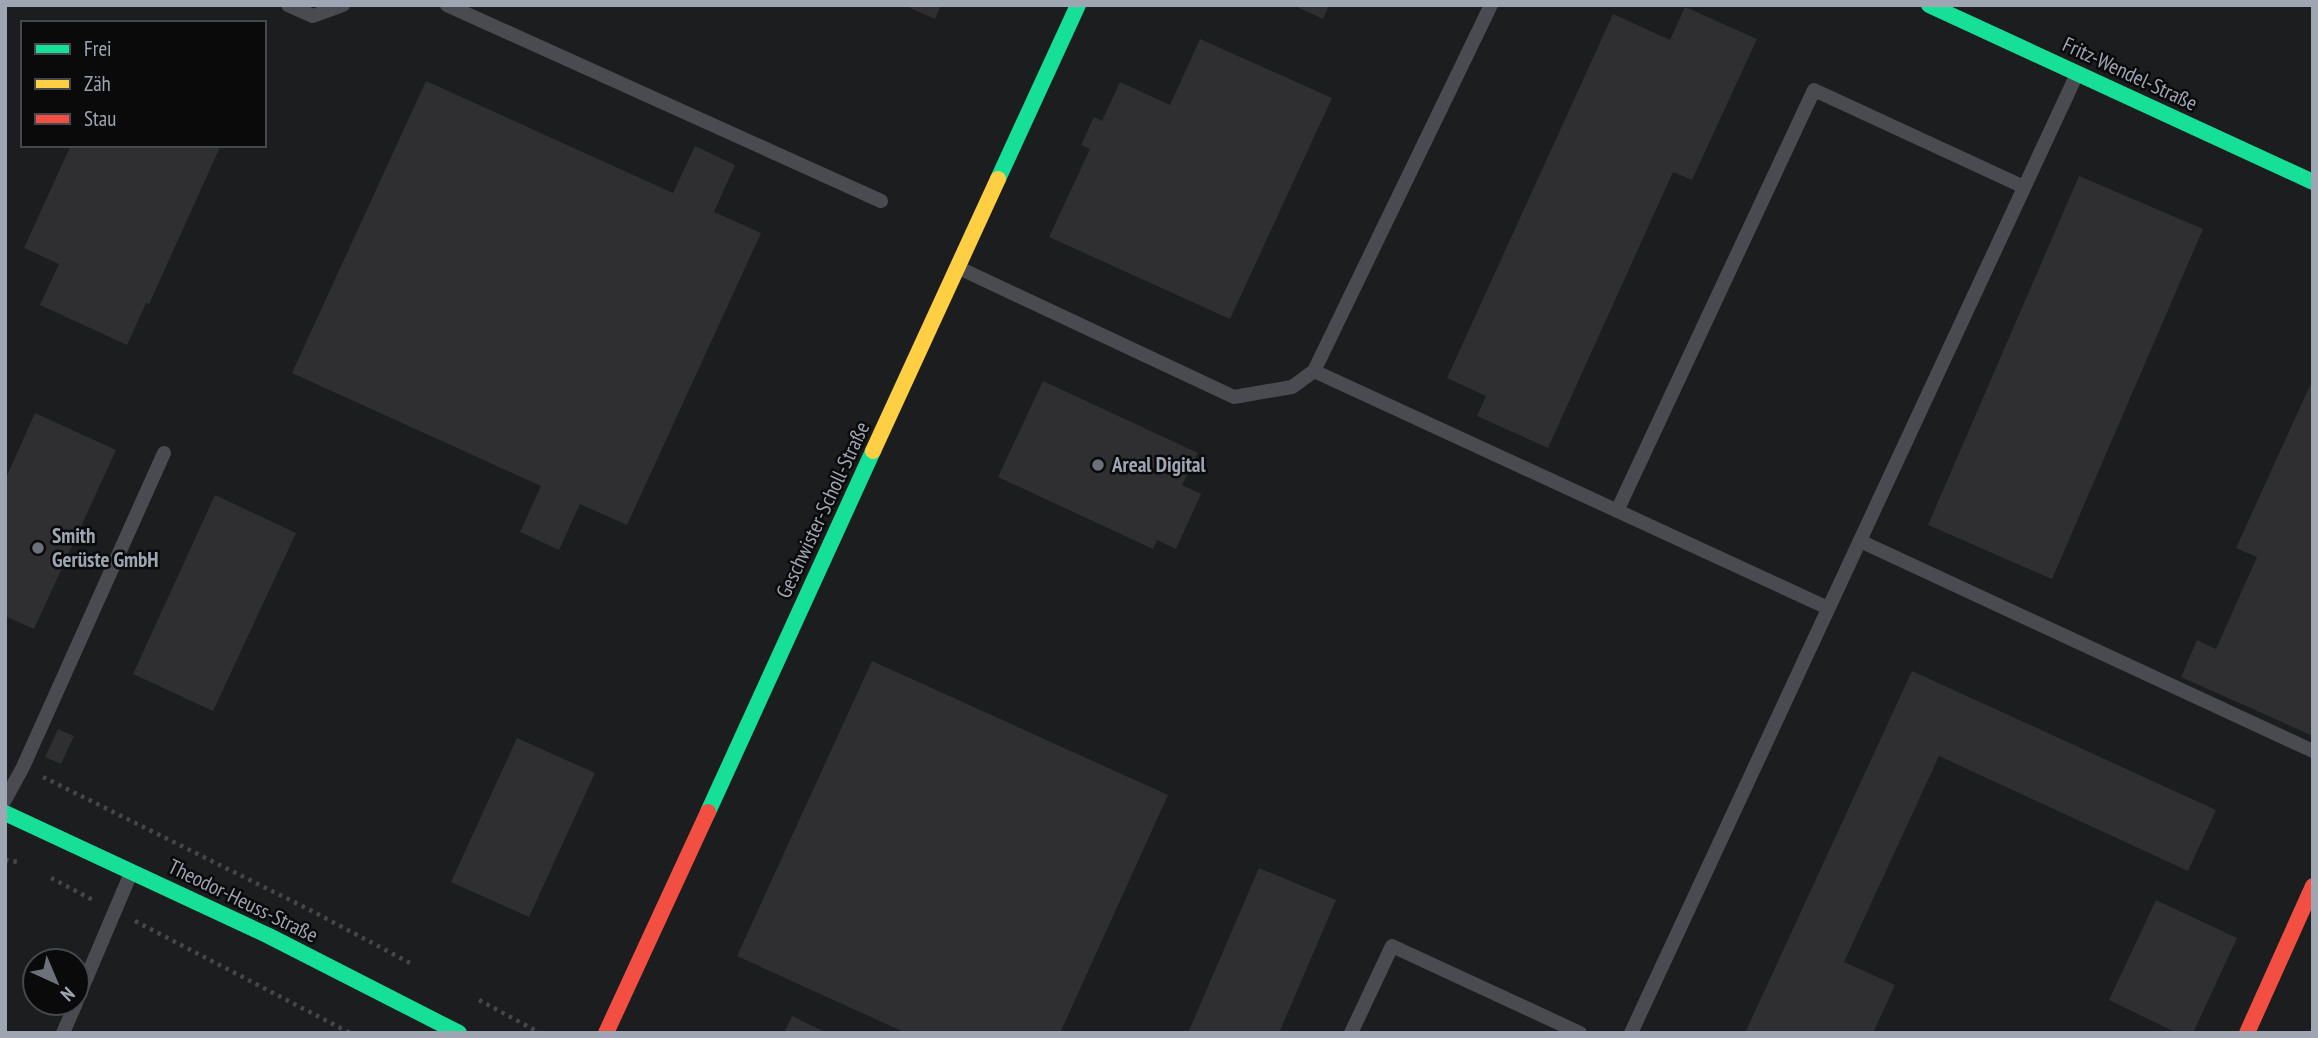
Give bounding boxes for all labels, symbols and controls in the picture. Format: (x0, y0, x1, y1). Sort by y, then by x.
legend (21, 21, 266, 147)
street label: Fritz-Wendel-Straße (2059, 31, 2202, 117)
text: Frei (84, 35, 112, 62)
text: Zäh (84, 70, 111, 97)
text: Stau (84, 105, 116, 132)
street label: Geschwister-Scholl-Straße (770, 417, 875, 602)
place label: Areal Digital (1111, 451, 1207, 478)
marker: Areal Digital (1090, 457, 1106, 473)
place label: Smith Gerüste GmbH (52, 522, 159, 573)
marker: Smith Gerüste GmbH (30, 540, 46, 556)
street label: Theodor-Heuss-Straße (164, 853, 323, 949)
north arrow (21, 947, 91, 1017)
text: N (56, 982, 80, 1006)

